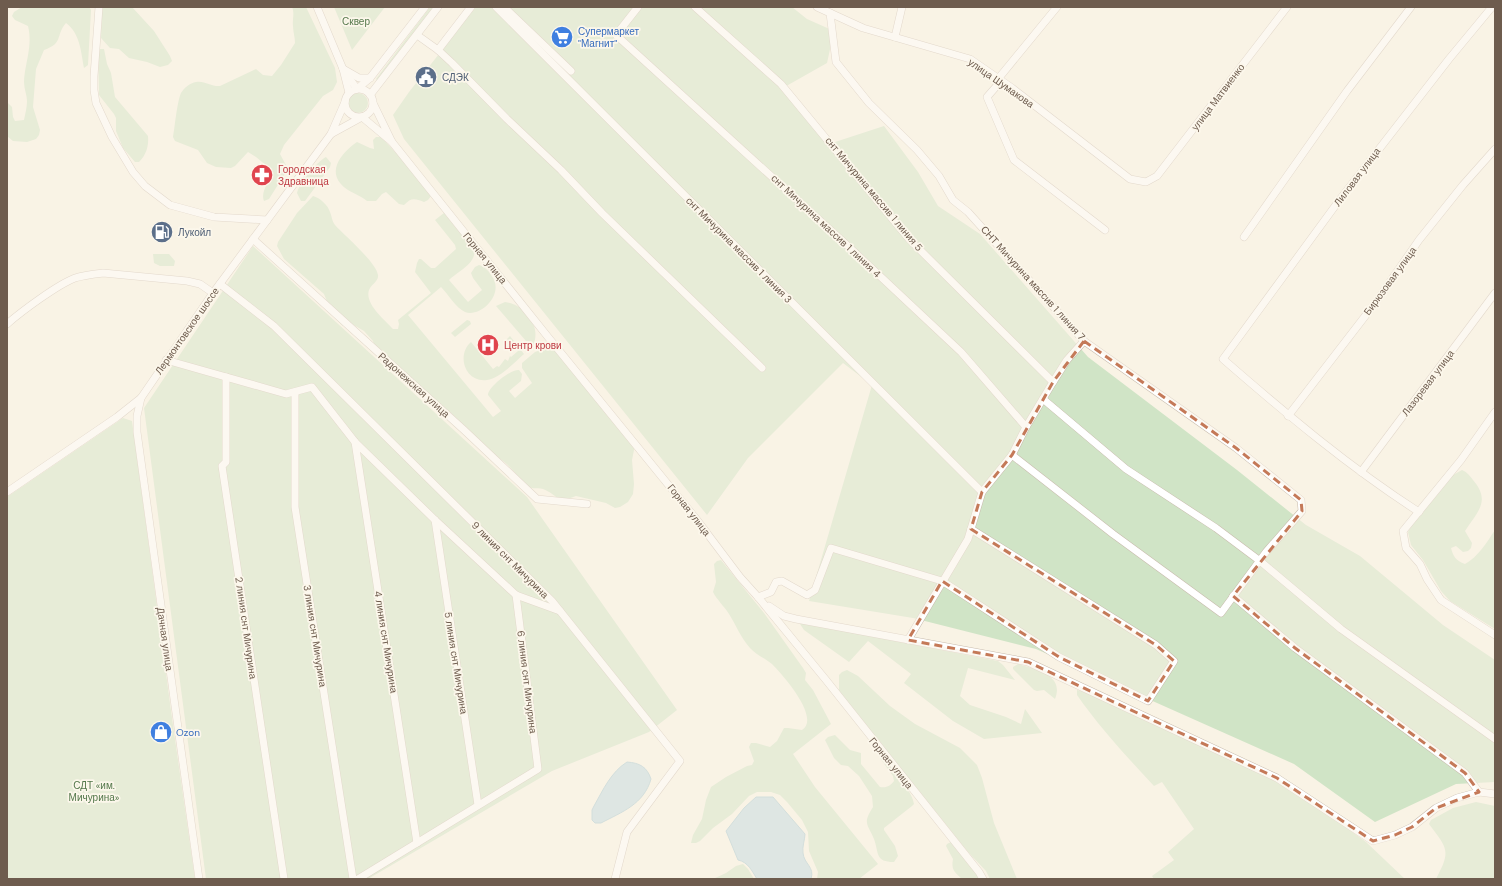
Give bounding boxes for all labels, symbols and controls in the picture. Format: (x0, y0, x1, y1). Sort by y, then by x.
park label: Сквер (342, 15, 370, 28)
supermarket icon: Супермаркет "Магнит" (549, 24, 575, 50)
place label: Супермаркет "Магнит" (578, 25, 639, 50)
street label: улица Шумакова (966, 55, 1037, 111)
street label: улица Матвиенко (1189, 61, 1248, 133)
public building icon: СДЭК (413, 64, 439, 90)
place label: СДЭК (442, 71, 469, 84)
street label: снт Мичурина массив 1 линия 5 (822, 134, 926, 254)
street label: Лиловая улица (1331, 145, 1384, 209)
pharmacy icon: Городская Здравница (249, 162, 275, 188)
place label: Городская Здравница (278, 163, 329, 188)
street label: снт Мичурина массив 1 линия 4 (768, 172, 884, 280)
street label: снт Мичурина массив 1 линия 3 (683, 194, 795, 306)
fuel station icon: Лукойл (149, 219, 175, 245)
street label: СНТ Мичурина массив 1 линия 7 (978, 223, 1088, 343)
place label: Лукойл (178, 226, 211, 239)
street label: Горная улица (460, 230, 510, 287)
street label: Бирюзовая улица (1361, 244, 1419, 318)
street label: Лермонтовское шоссе (152, 285, 222, 377)
hospital icon: Центр крови (475, 332, 501, 358)
place label: Центр крови (504, 339, 562, 352)
street label: Лазоревая улица (1399, 347, 1457, 419)
street label: Радонежская улица (376, 349, 453, 421)
street label: Горная улица (665, 481, 714, 539)
street label: 9 линия снт Мичурина (469, 519, 552, 602)
street label: 2 линия снт Мичурина (232, 576, 260, 680)
street label: 3 линия снт Мичурина (301, 584, 330, 688)
street label: 4 линия снт Мичурина (371, 590, 401, 694)
street label: Дачная улица (154, 606, 176, 672)
street label: 5 линия снт Мичурина (441, 611, 471, 715)
street label: 6 линия снт Мичурина (514, 630, 540, 735)
shop icon: Ozon (148, 719, 174, 745)
place label: Ozon (176, 726, 200, 739)
street label: Горная улица (866, 735, 916, 792)
park label: СДТ «им. Мичурина» (69, 779, 120, 804)

